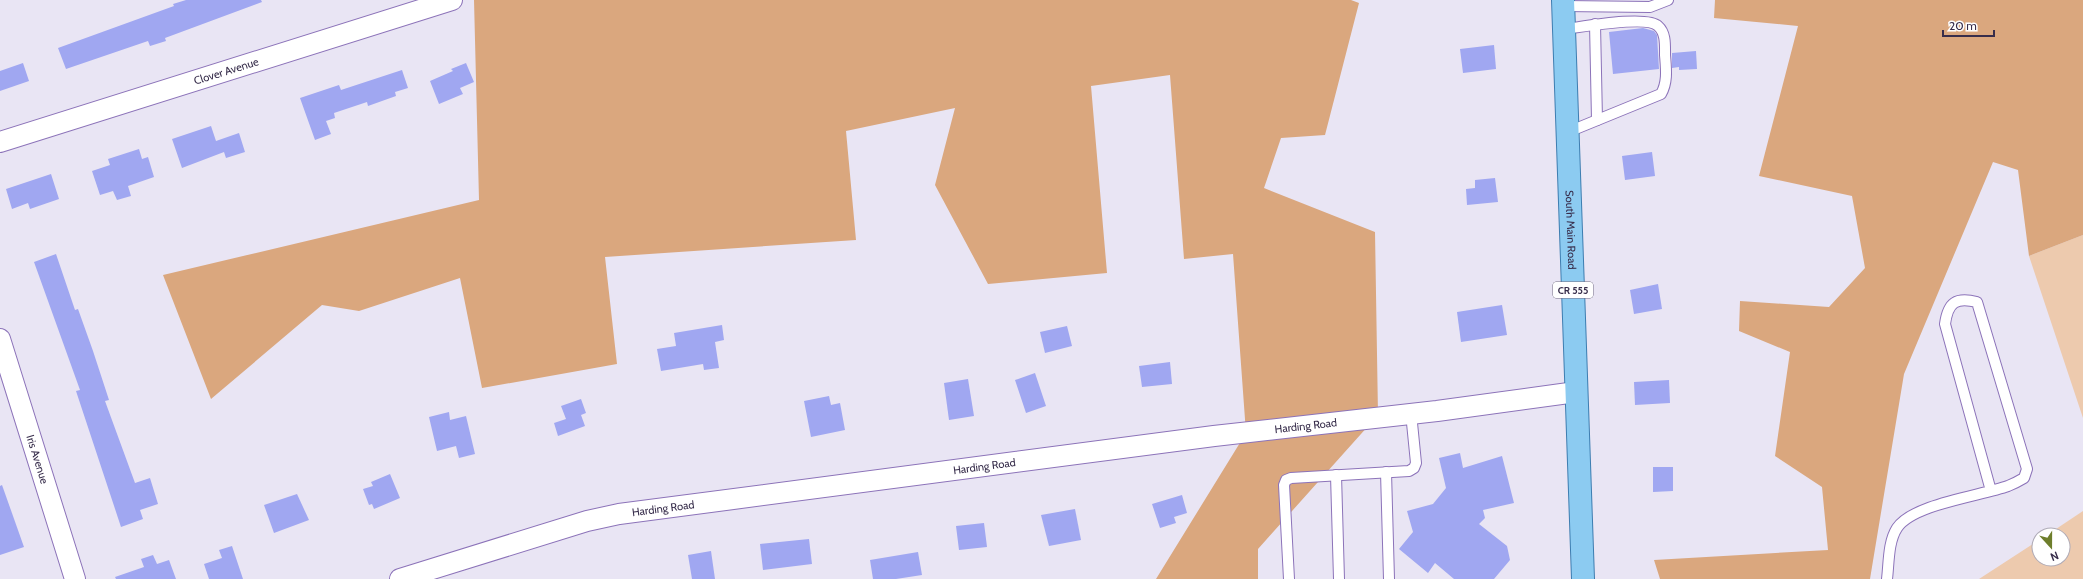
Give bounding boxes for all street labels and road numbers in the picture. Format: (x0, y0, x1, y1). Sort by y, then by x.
street label: Clover Avenue (192, 54, 261, 88)
street label: South Main Road (1563, 190, 1579, 270)
road number: CR 555 (1553, 282, 1593, 298)
street label: Harding Road (1274, 415, 1338, 436)
street label: Iris Avenue (23, 433, 52, 486)
street label: Harding Road (952, 455, 1016, 477)
street label: Harding Road (631, 497, 695, 519)

